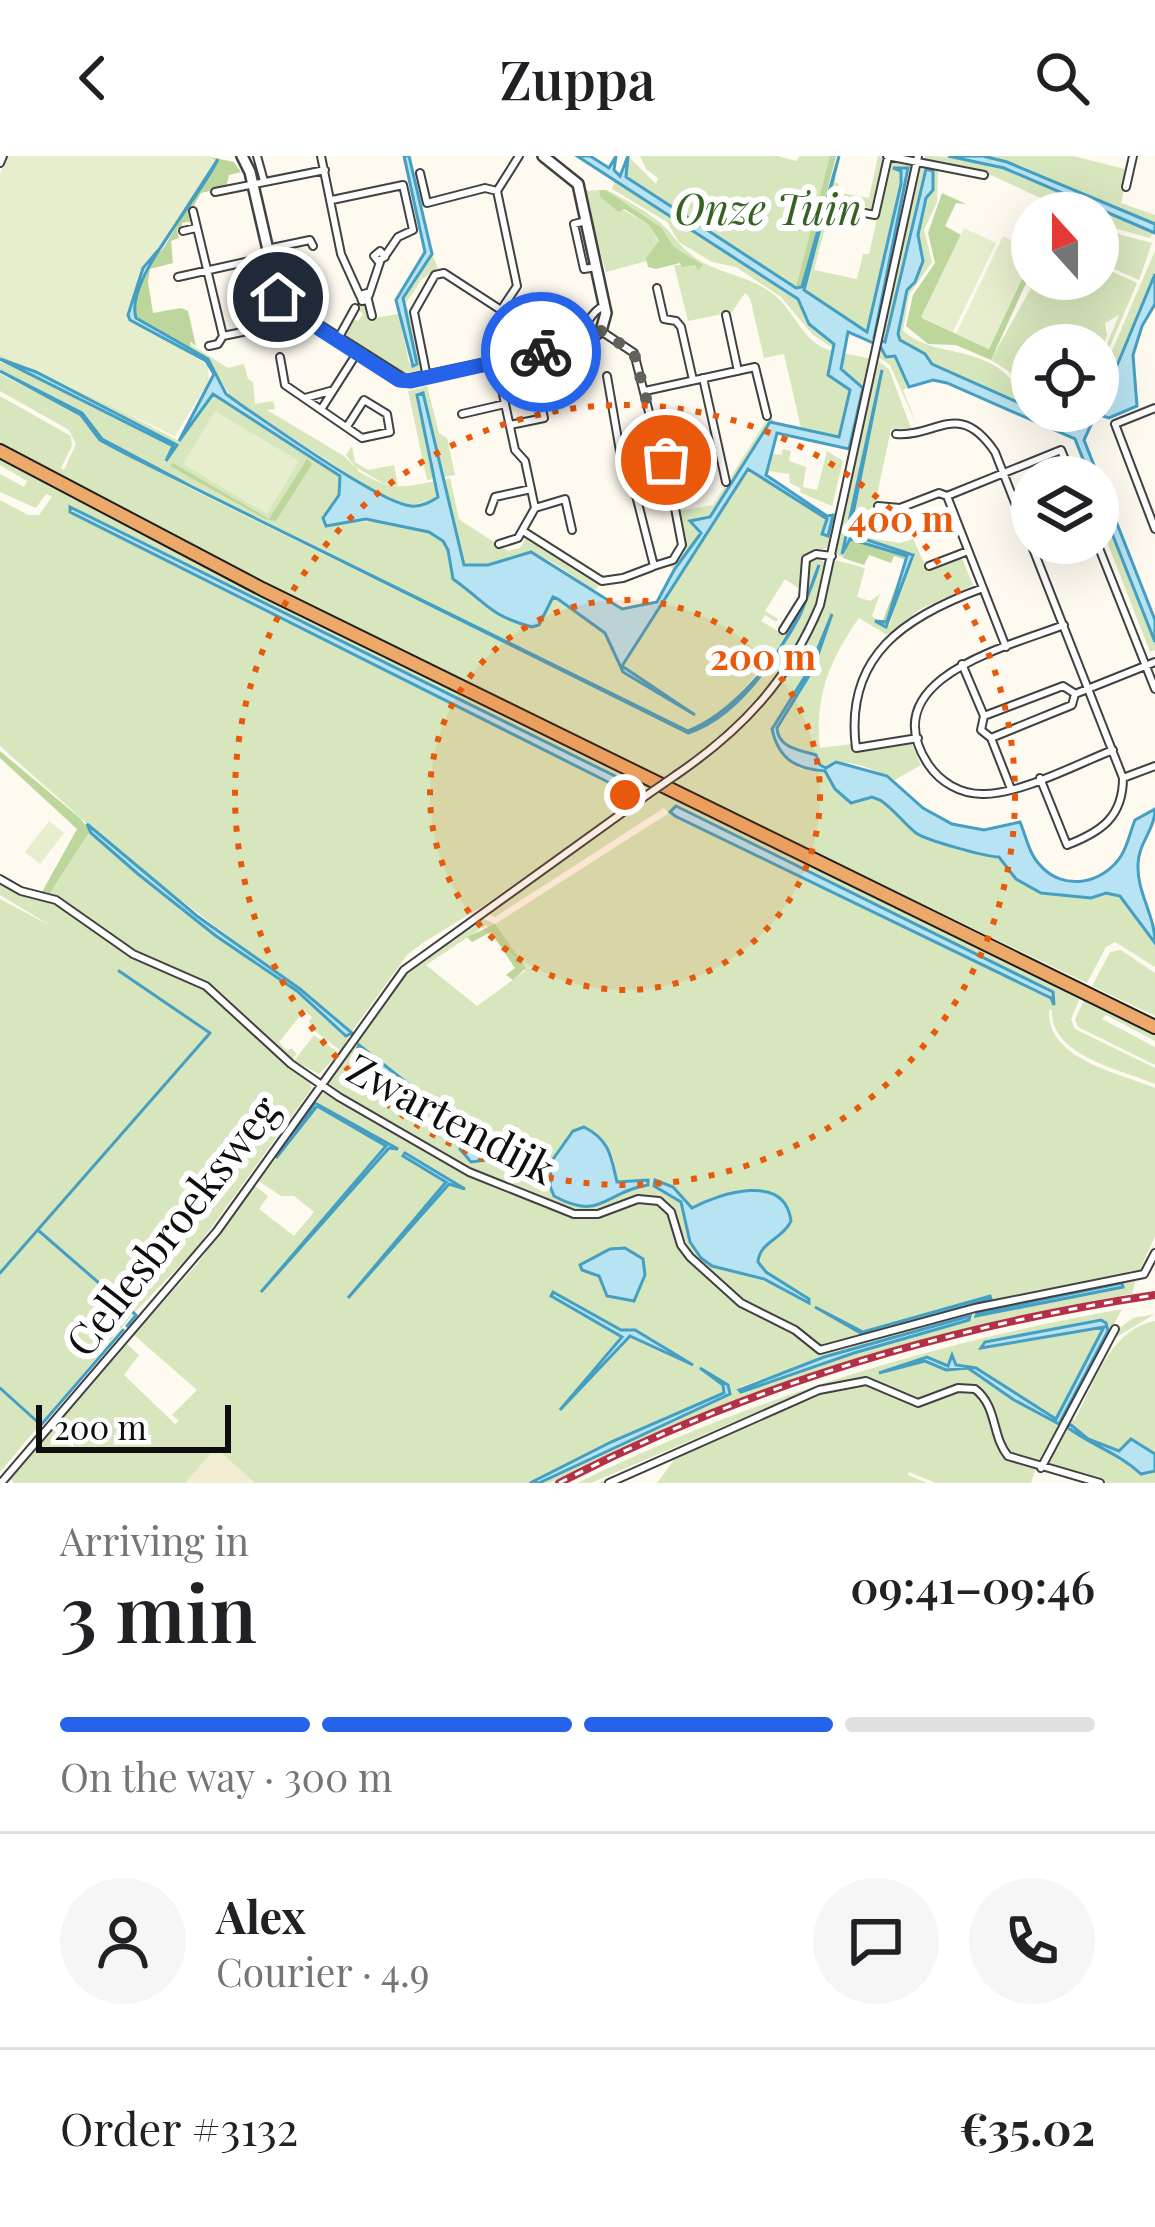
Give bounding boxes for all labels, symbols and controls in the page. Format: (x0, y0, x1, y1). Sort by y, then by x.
text: Zuppa (500, 42, 655, 114)
icon: back (60, 45, 126, 111)
icon: search (1029, 45, 1095, 111)
park label: Onze Tuin (674, 180, 862, 236)
north arrow (1011, 192, 1119, 300)
map controls (1011, 192, 1119, 564)
pin (227, 246, 329, 348)
icon: home (245, 264, 311, 330)
courier (481, 292, 601, 412)
icon: bike (508, 319, 574, 385)
button: locate (1011, 324, 1119, 432)
pin (615, 409, 717, 511)
icon: bag (633, 427, 699, 493)
button: layers (1011, 456, 1119, 564)
text: 400 m (848, 493, 955, 541)
text: 200 m (710, 631, 817, 679)
centre of rings (604, 774, 646, 816)
street label: Zwartendijk (338, 1039, 566, 1196)
street label: Cellesbroeksweg (52, 1083, 291, 1367)
scale bar (36, 1399, 231, 1452)
text: 200 m (54, 1404, 147, 1448)
text: Arriving in (60, 1514, 249, 1566)
text: 09:41–09:46 (850, 1555, 1095, 1615)
text: 3 min (60, 1559, 257, 1663)
text: On the way · 300 m (60, 1750, 393, 1802)
button: person (60, 1878, 186, 2004)
button: chat (813, 1878, 939, 2004)
button: phone (969, 1878, 1095, 2004)
text: Alex (216, 1885, 306, 1945)
text: Courier · 4.9 (216, 1945, 430, 1997)
text: Order #3132 (60, 2097, 298, 2157)
text: €35.02 (960, 2097, 1095, 2157)

